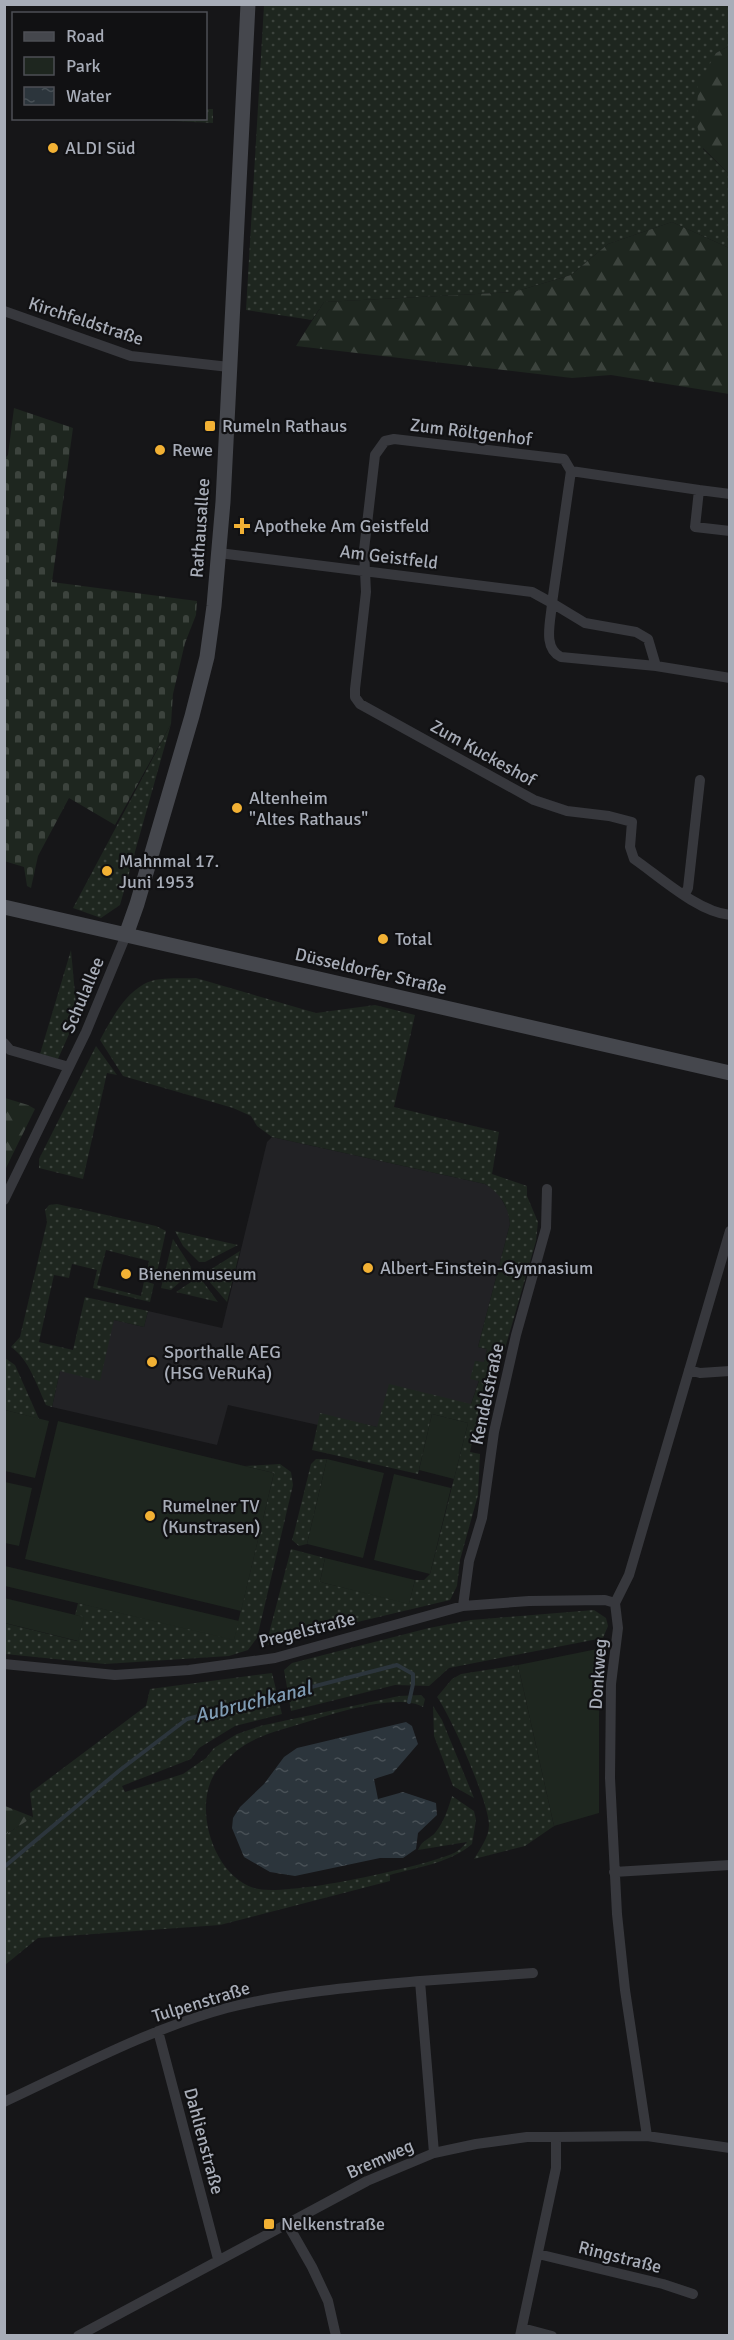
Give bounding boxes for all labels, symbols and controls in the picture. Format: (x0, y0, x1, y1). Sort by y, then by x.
legend (12, 12, 207, 120)
text: Road (66, 25, 105, 47)
text: Park (66, 55, 101, 77)
text: Water (66, 85, 112, 107)
place label: ALDI Süd (65, 137, 136, 159)
marker: ALDI Süd (46, 141, 60, 155)
street label: Kirchfeldstraße (26, 292, 146, 350)
street label: Zum Röltgenhof (409, 414, 534, 450)
place label: Rumeln Rathaus (222, 415, 347, 437)
marker: Rumeln Rathaus (203, 419, 217, 433)
place label: Rewe (172, 439, 213, 461)
marker: Rewe (153, 443, 167, 457)
street label: Rathausallee (186, 477, 214, 579)
place label: Apotheke Am Geistfeld (254, 515, 429, 537)
marker: Apotheke Am Geistfeld (235, 519, 249, 533)
street label: Am Geistfeld (339, 540, 439, 574)
street label: Zum Kuckeshof (426, 715, 540, 791)
place label: Altenheim "Altes Rathaus" (249, 787, 368, 830)
marker: Altenheim "Altes Rathaus" (230, 801, 244, 815)
place label: Mahnmal 17. Juni 1953 (119, 850, 219, 893)
marker: Mahnmal 17. Juni 1953 (100, 864, 114, 878)
place label: Total (395, 928, 432, 950)
marker: Total (376, 932, 390, 946)
street label: Düsseldorfer Straße (293, 943, 449, 999)
street label: Schulallee (57, 954, 109, 1036)
place label: Albert-Einstein-Gymnasium (380, 1257, 593, 1279)
marker: Albert-Einstein-Gymnasium (361, 1261, 375, 1275)
place label: Bienenmuseum (138, 1263, 257, 1285)
marker: Bienenmuseum (119, 1267, 133, 1281)
place label: Sporthalle AEG (HSG VeRuKa) (164, 1341, 281, 1384)
street label: Kendelstraße (466, 1341, 508, 1447)
marker: Sporthalle AEG (HSG VeRuKa) (145, 1355, 159, 1369)
place label: Rumelner TV (Kunstrasen) (162, 1495, 261, 1538)
marker: Rumelner TV (Kunstrasen) (143, 1509, 157, 1523)
street label: Pregelstraße (256, 1607, 358, 1653)
street label: Donkweg (585, 1638, 611, 1710)
water label: Aubruchkanal (192, 1675, 316, 1729)
street label: Tulpenstraße (150, 1977, 252, 2027)
street label: Dahlienstraße (179, 2085, 229, 2197)
street label: Bremweg (343, 2134, 417, 2184)
place label: Nelkenstraße (281, 2213, 385, 2235)
marker: Nelkenstraße (262, 2217, 276, 2231)
street label: Ringstraße (576, 2236, 664, 2278)

